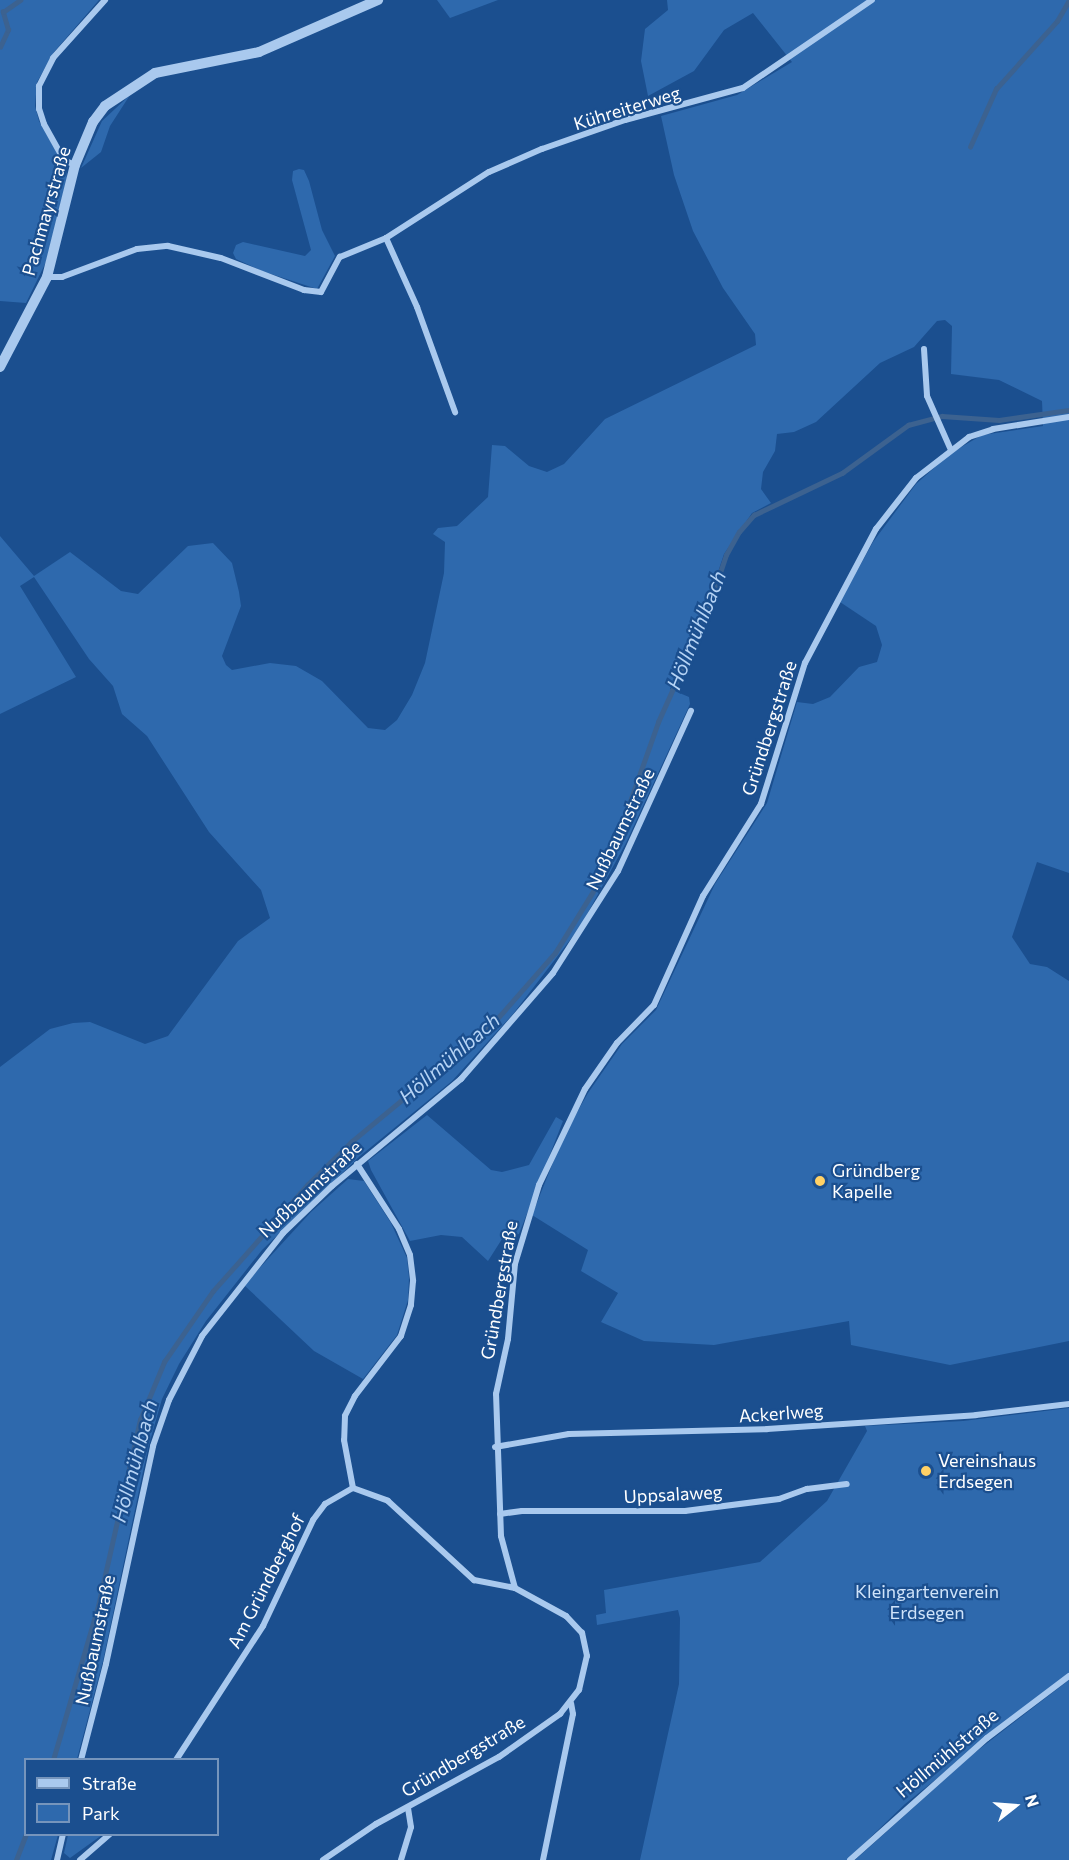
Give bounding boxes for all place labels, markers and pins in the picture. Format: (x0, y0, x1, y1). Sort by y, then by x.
place label: Gründberg Kapelle (832, 1160, 920, 1202)
marker: Gründberg Kapelle (813, 1174, 827, 1188)
place label: Vereinshaus Erdsegen (938, 1450, 1036, 1492)
marker: Vereinshaus Erdsegen (919, 1464, 933, 1478)

